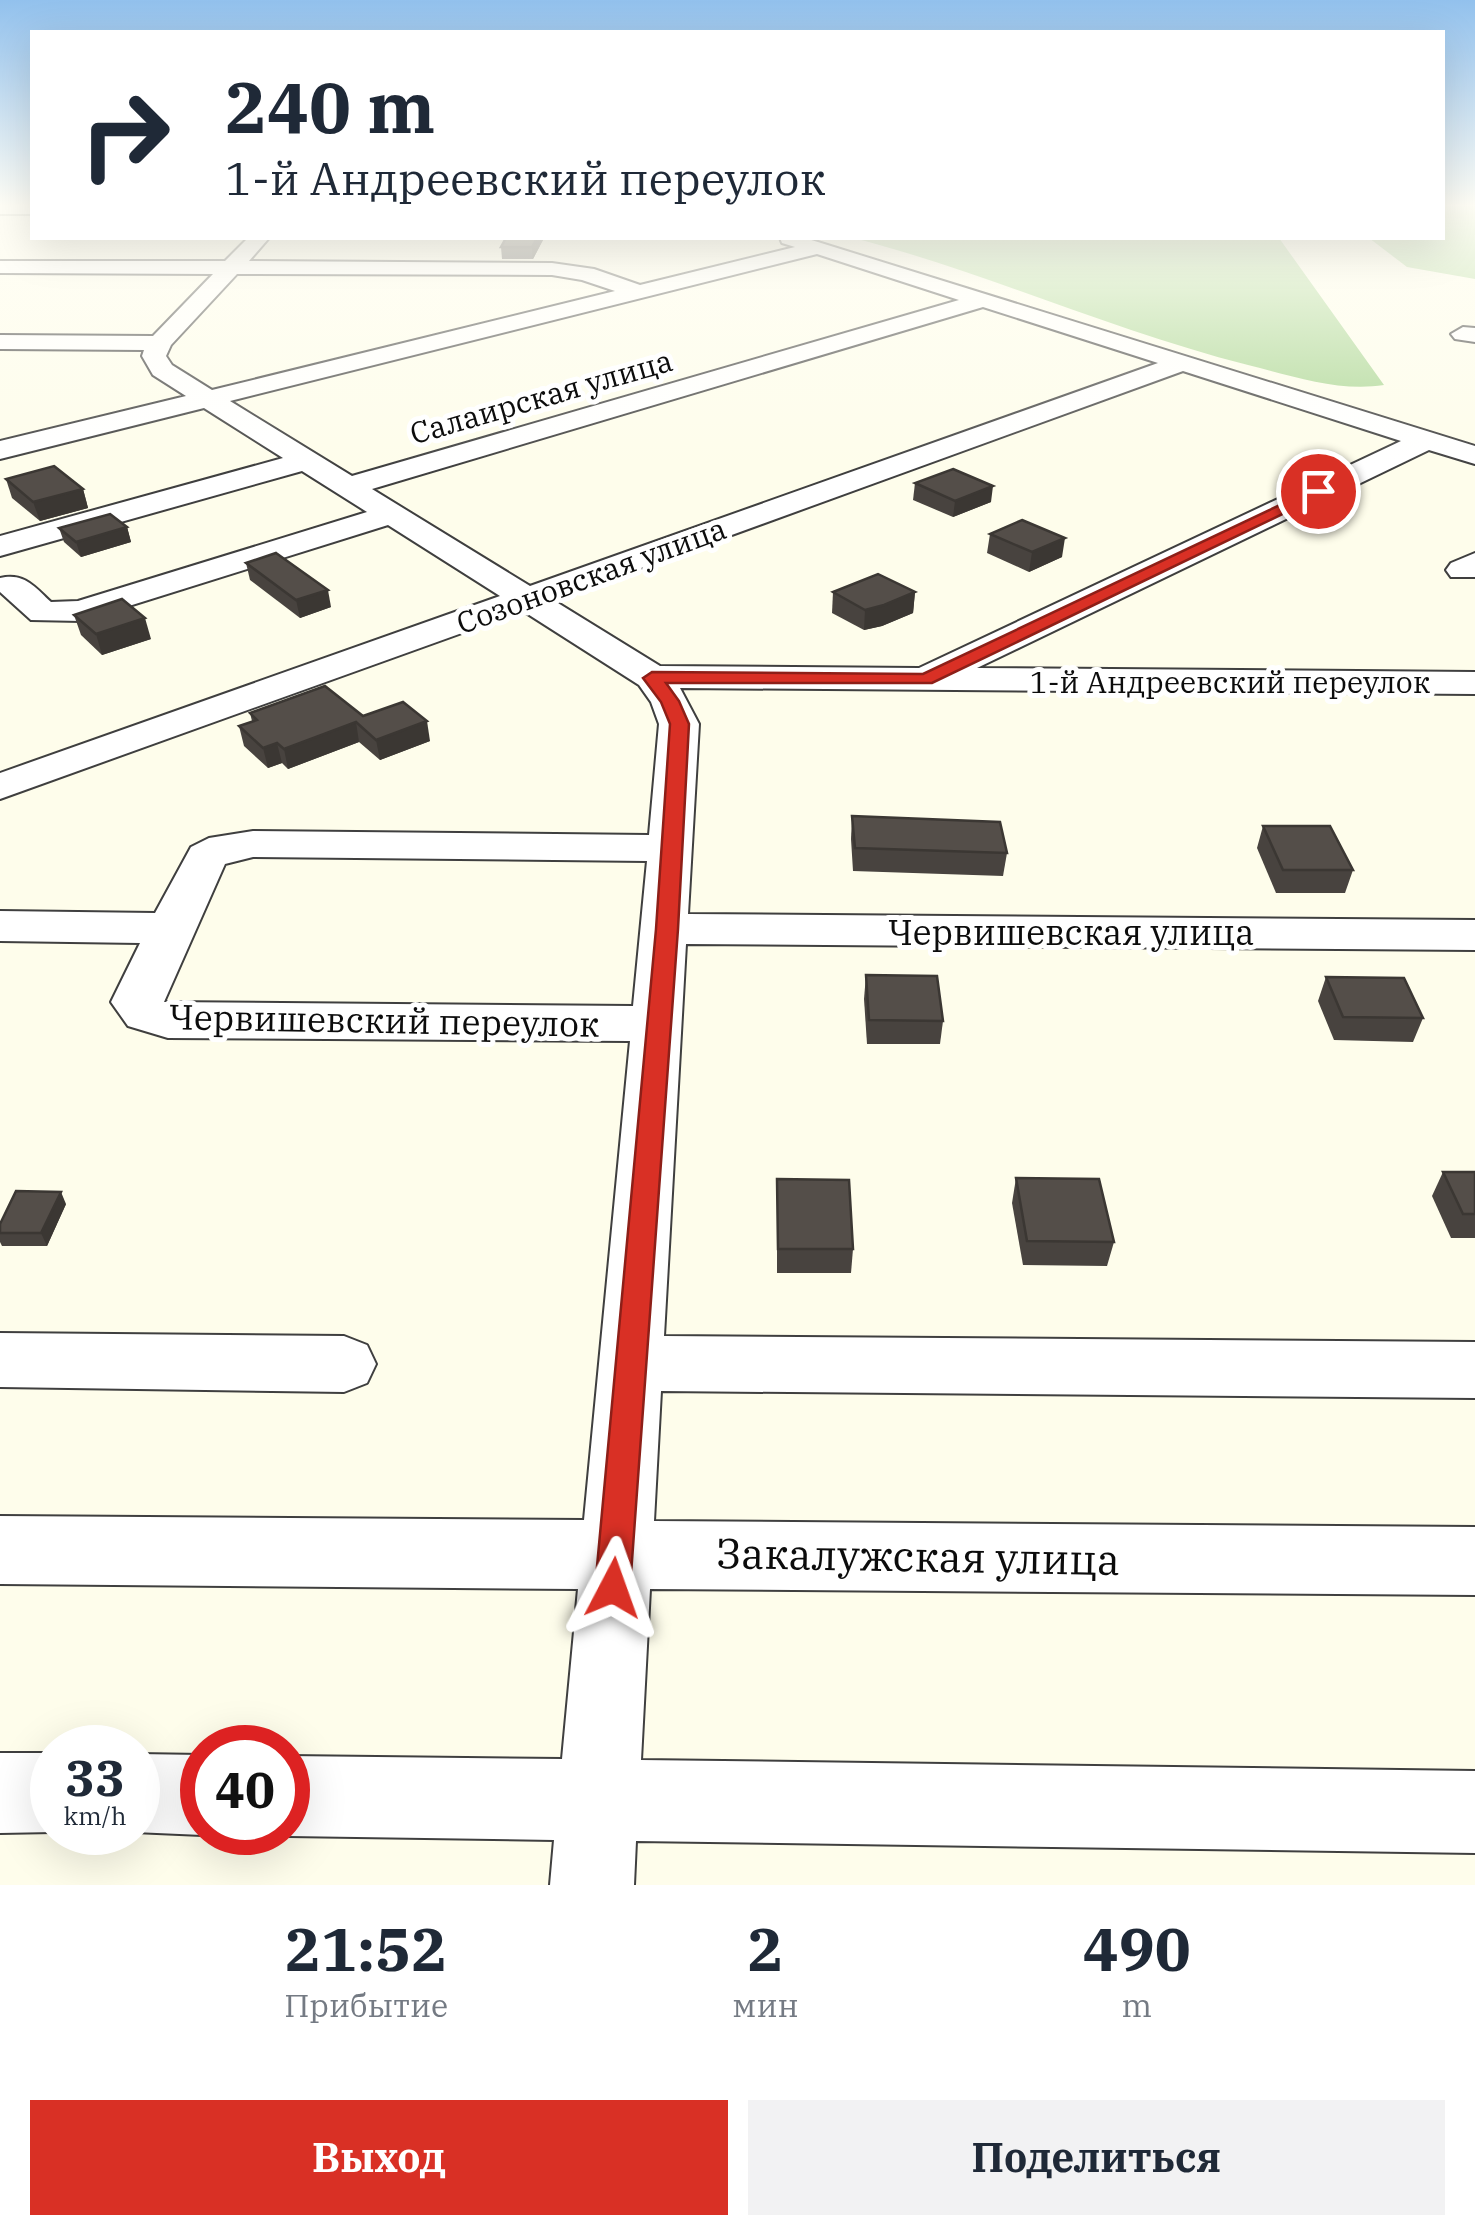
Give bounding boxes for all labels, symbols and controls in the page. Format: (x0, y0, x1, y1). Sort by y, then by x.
text: 240 m (225, 61, 435, 152)
icon: right (60, 70, 190, 200)
text: 1-й Андреевский переулок (225, 149, 826, 207)
street label: Салаирская улица (405, 340, 677, 452)
pin (1276, 449, 1361, 534)
icon: arrive (1291, 464, 1346, 519)
street label: Созоновская улица (451, 508, 731, 642)
street label: 1-й Андреевский переулок (1030, 662, 1430, 701)
street label: Червишевская улица (888, 909, 1254, 955)
street label: Червишевский переулок (168, 993, 600, 1047)
street label: Закалужская улица (715, 1525, 1121, 1587)
position arrow (561, 1536, 665, 1640)
speed limit sign: 40 (180, 1725, 310, 1855)
text: 33 (65, 1745, 125, 1810)
text: km/h (63, 1799, 127, 1832)
text: 21:52 (285, 1909, 447, 1988)
text: 2 (748, 1909, 784, 1988)
text: 490 (1083, 1909, 1191, 1988)
text: Прибытие (284, 1984, 448, 2026)
text: мин (732, 1984, 799, 2026)
text: m (1122, 1984, 1152, 2026)
button: Выход (30, 2100, 728, 2215)
button: Поделиться (748, 2100, 1445, 2215)

